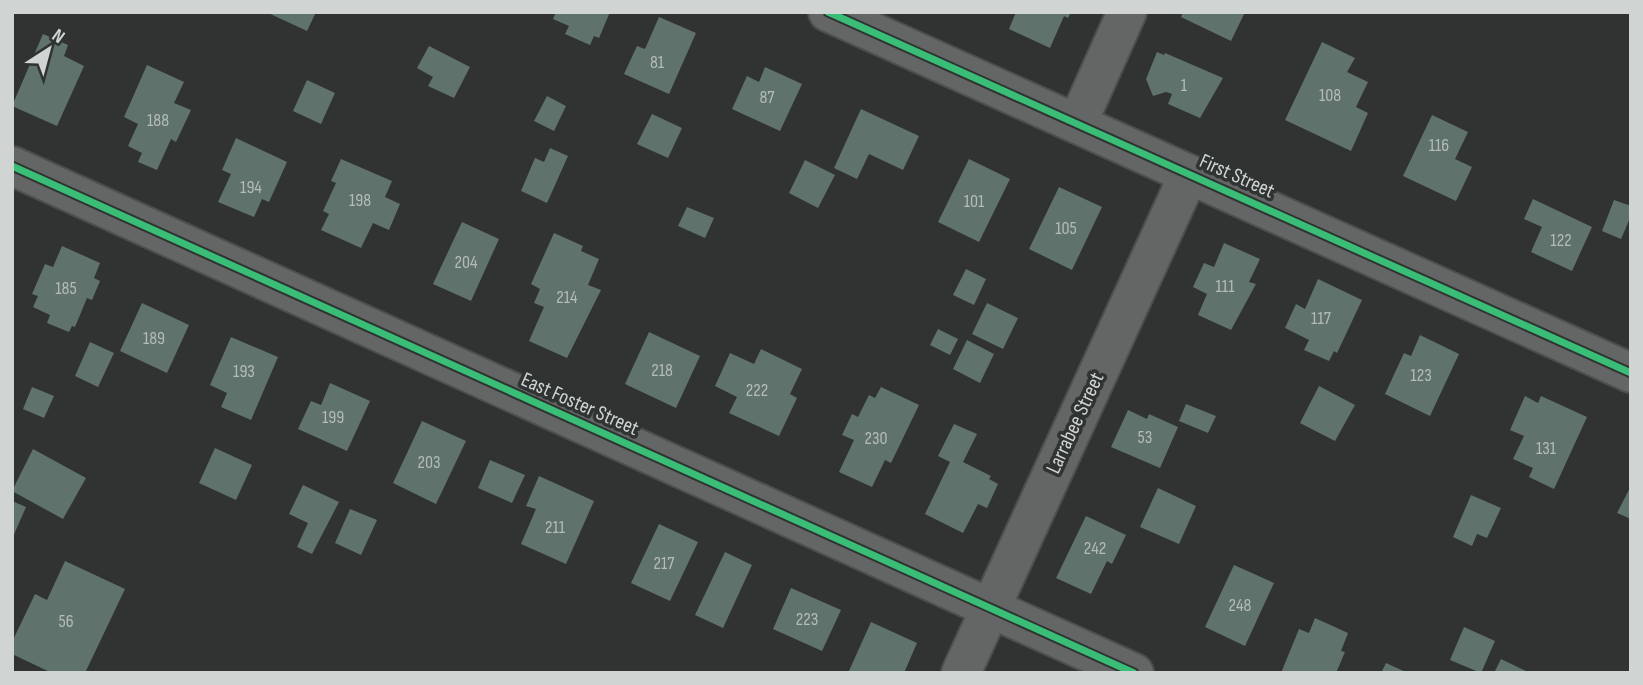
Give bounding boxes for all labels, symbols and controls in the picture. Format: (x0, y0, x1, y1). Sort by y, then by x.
north arrow (14, 14, 84, 84)
text: N (47, 24, 69, 49)
house number: 81 (650, 52, 665, 73)
house number: 1 (1181, 75, 1188, 96)
house number: 108 (1319, 85, 1341, 106)
house number: 87 (759, 87, 775, 108)
house number: 188 (147, 110, 169, 131)
house number: 116 (1429, 135, 1449, 156)
street label: First Street (1196, 148, 1278, 204)
house number: 194 (240, 177, 262, 198)
house number: 198 (349, 190, 371, 211)
house number: 101 (964, 191, 985, 212)
house number: 105 (1055, 218, 1077, 239)
house number: 122 (1550, 230, 1572, 251)
house number: 204 (455, 252, 478, 273)
house number: 111 (1216, 276, 1235, 297)
house number: 185 (55, 278, 77, 299)
house number: 214 (556, 287, 578, 308)
house number: 117 (1311, 308, 1332, 329)
house number: 189 (143, 328, 165, 349)
house number: 218 (651, 360, 673, 381)
house number: 193 (233, 361, 255, 382)
house number: 123 (1410, 365, 1432, 386)
street label: East Foster Street (517, 367, 643, 441)
street label: Larrabee Street (1041, 368, 1109, 478)
house number: 222 (746, 380, 768, 401)
house number: 199 (322, 407, 344, 428)
house number: 53 (1138, 427, 1152, 448)
house number: 230 (864, 428, 888, 449)
house number: 131 (1536, 438, 1557, 459)
house number: 203 (418, 452, 441, 473)
house number: 211 (545, 517, 566, 538)
house number: 242 (1084, 538, 1106, 559)
house number: 217 (654, 553, 675, 574)
house number: 248 (1229, 595, 1251, 616)
house number: 223 (796, 609, 818, 630)
house number: 56 (58, 611, 74, 632)

